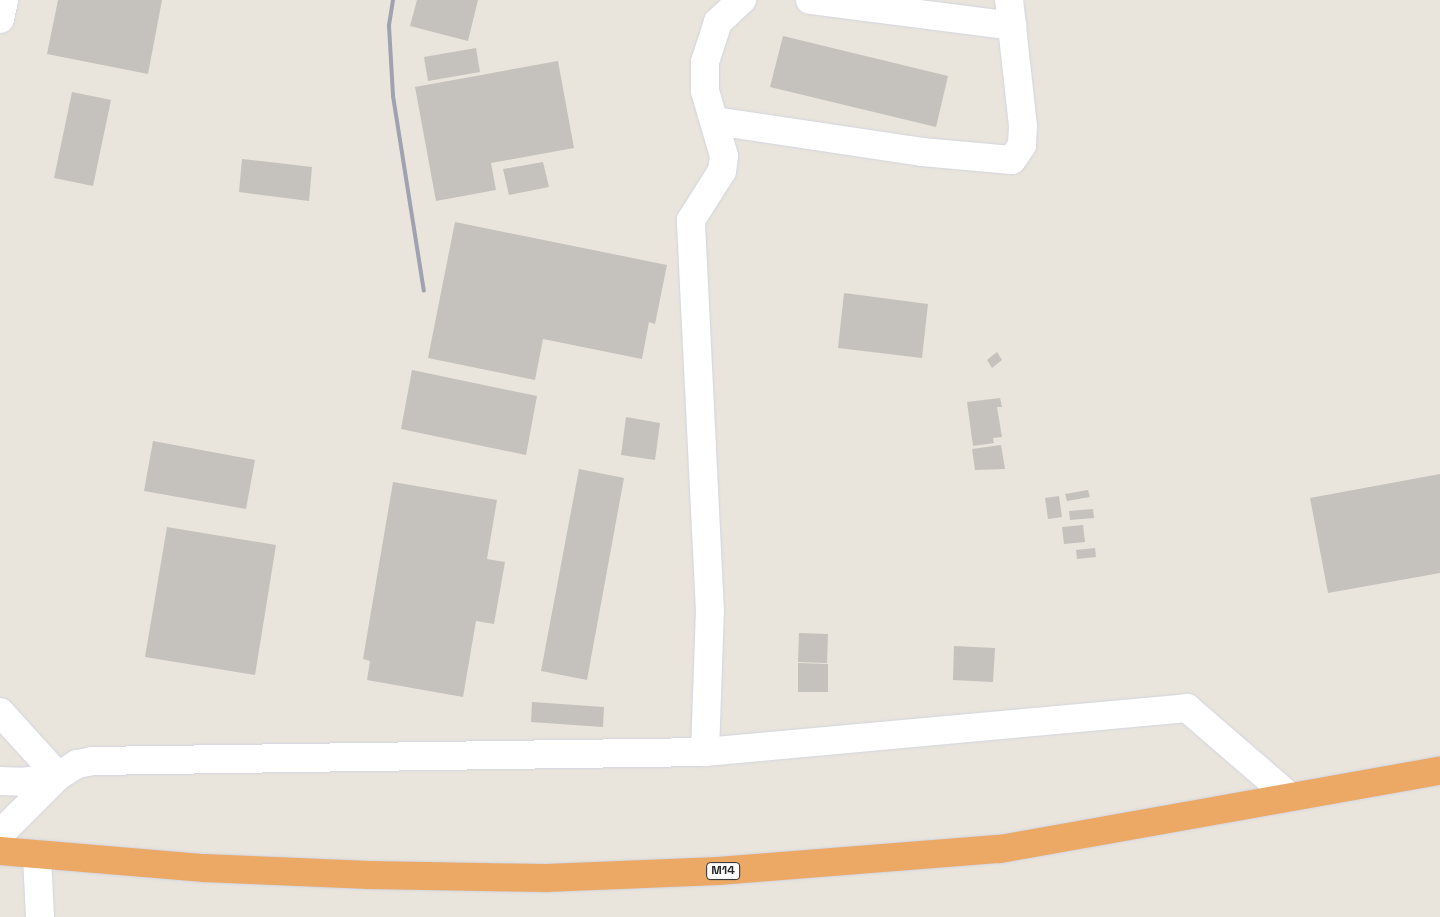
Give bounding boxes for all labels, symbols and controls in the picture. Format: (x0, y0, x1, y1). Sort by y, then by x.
road number: M14 (706, 861, 740, 880)

